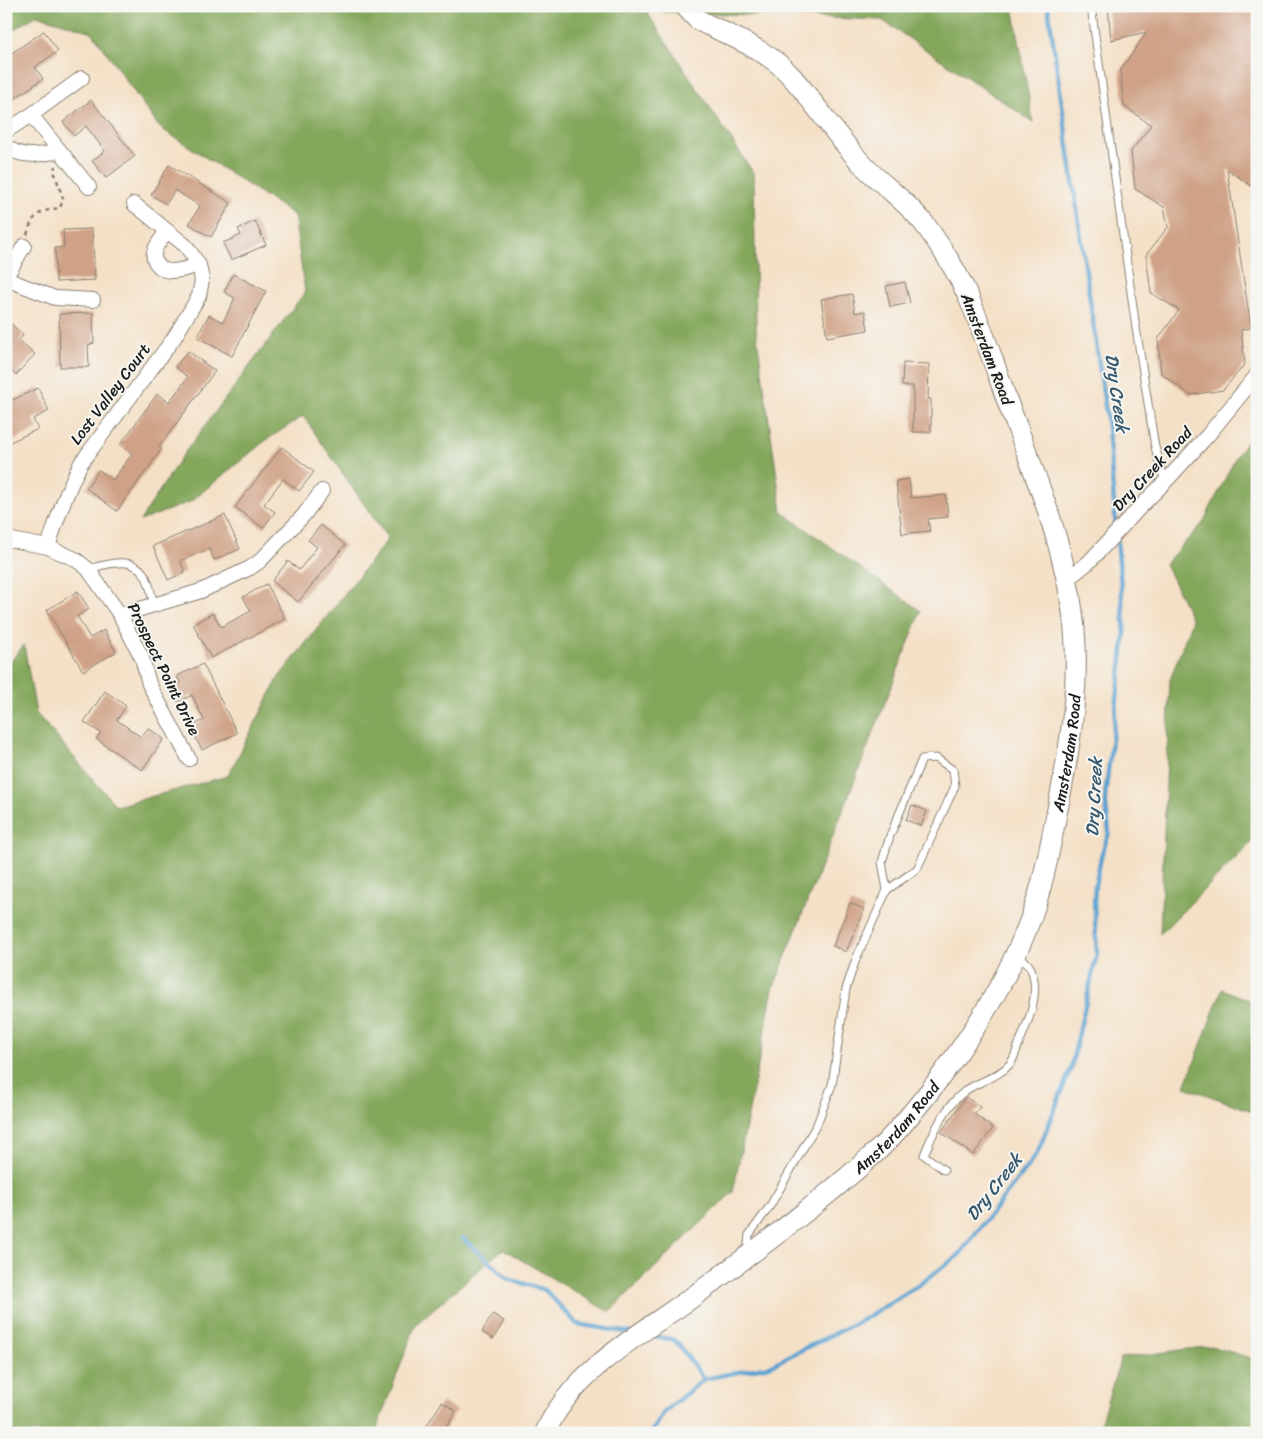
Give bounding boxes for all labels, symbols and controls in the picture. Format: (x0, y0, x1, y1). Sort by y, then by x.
street label: Amsterdam Road (952, 288, 1022, 411)
street label: Lost Valley Court (62, 337, 158, 451)
water label: Dry Creek (1096, 352, 1139, 437)
street label: Dry Creek Road (1105, 418, 1201, 518)
street label: Prospect Point Drive (119, 597, 209, 741)
street label: Amsterdam Road (1043, 692, 1089, 815)
water label: Dry Creek (1076, 754, 1112, 837)
street label: Amsterdam Road (845, 1073, 948, 1182)
water label: Dry Creek (957, 1144, 1032, 1228)

